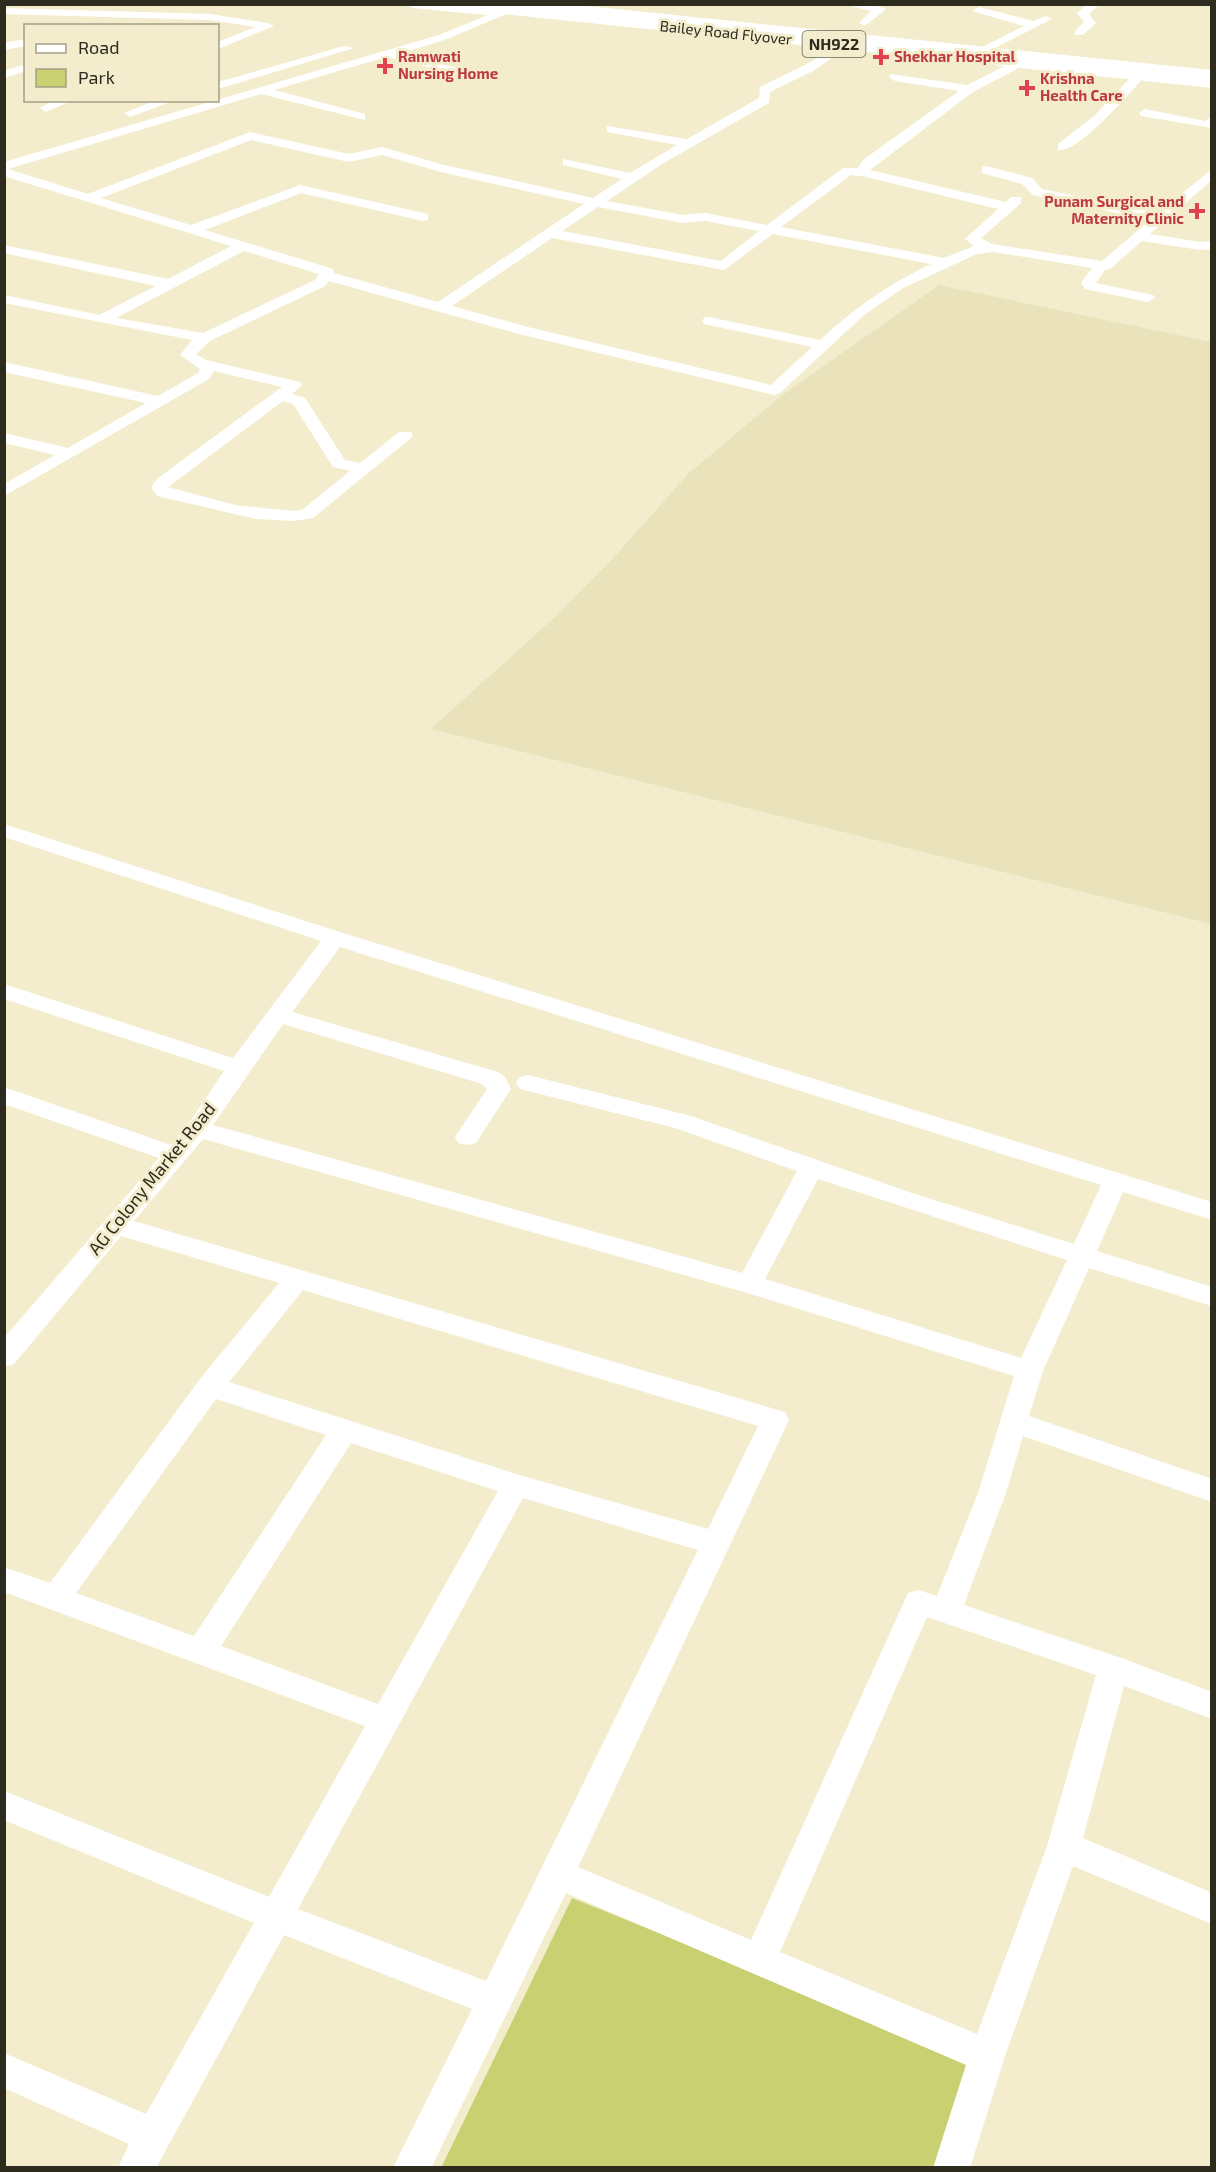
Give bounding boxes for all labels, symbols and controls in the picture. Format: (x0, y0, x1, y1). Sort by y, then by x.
street label: Bailey Road Flyover (659, 16, 793, 48)
legend (24, 24, 219, 102)
road number: NH922 (802, 31, 866, 57)
text: Road (78, 36, 119, 58)
place label: Ramwati Nursing Home (398, 47, 498, 82)
place label: Shekhar Hospital (894, 47, 1016, 65)
marker: Shekhar Hospital (872, 48, 890, 66)
marker: Ramwati Nursing Home (376, 57, 394, 75)
text: Park (78, 66, 115, 88)
place label: Krishna Health Care (1040, 69, 1123, 104)
marker: Krishna Health Care (1018, 79, 1036, 97)
place label: Punam Surgical and Maternity Clinic (1044, 192, 1184, 228)
marker: Punam Surgical and Maternity Clinic (1188, 202, 1206, 220)
street label: AG Colony Market Road (83, 1098, 220, 1259)

